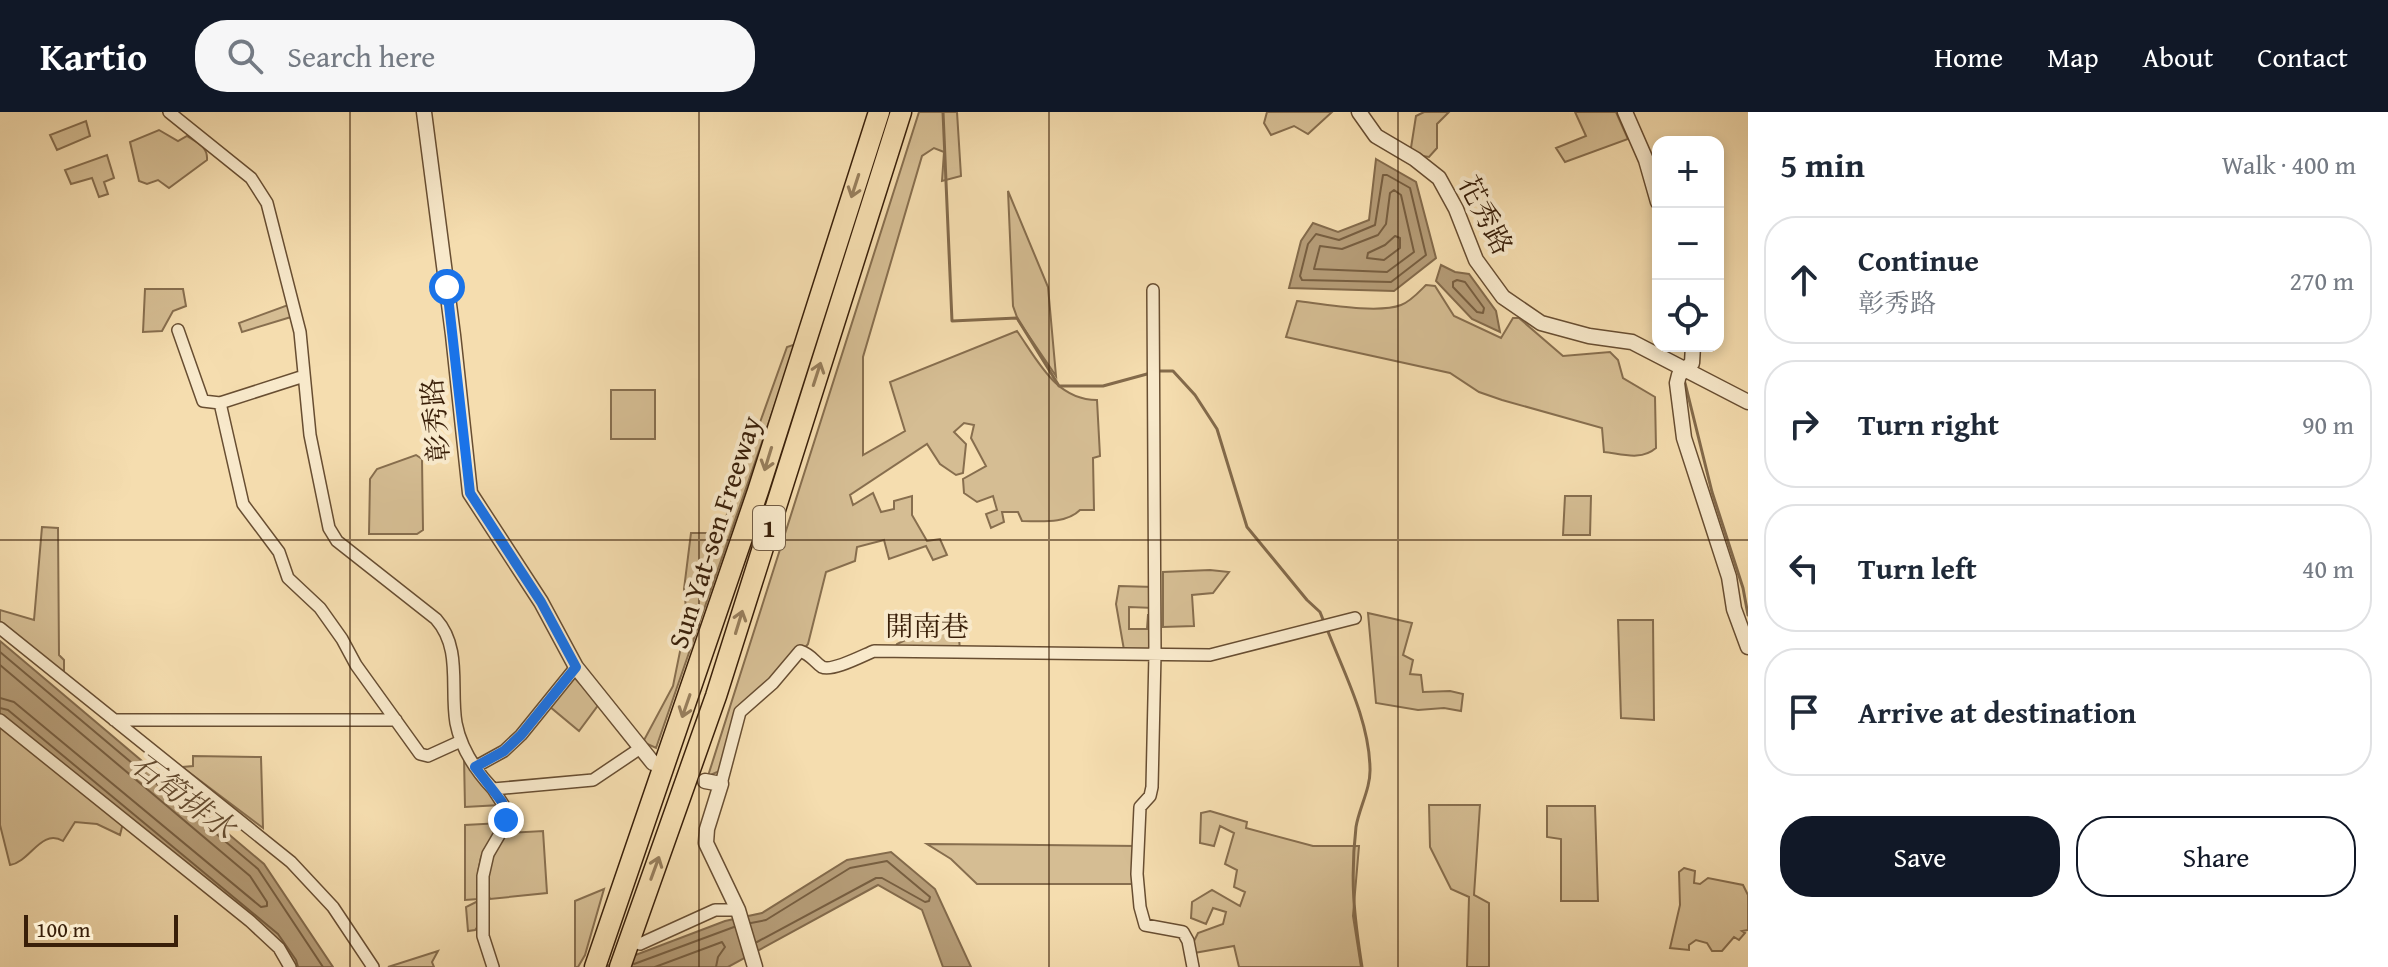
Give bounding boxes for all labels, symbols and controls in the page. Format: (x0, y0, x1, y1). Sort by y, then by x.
search box (195, 20, 755, 92)
text: Kartio (40, 28, 147, 84)
icon: search (223, 34, 267, 78)
text: Search here (287, 34, 435, 78)
text: Home (1934, 36, 2003, 77)
text: Map (2047, 36, 2099, 77)
text: About (2143, 36, 2213, 77)
text: Contact (2257, 36, 2348, 77)
map controls (1652, 136, 1724, 352)
button: + (1652, 136, 1724, 208)
text: 5 min (1780, 140, 1865, 189)
text: Walk · 400 m (2222, 145, 2356, 184)
street label: 花秀路 (1449, 168, 1524, 262)
one-way arrow (847, 173, 862, 199)
button: − (1652, 208, 1724, 280)
text: Continue (1858, 238, 1979, 282)
icon: ahead (1782, 258, 1826, 302)
text: 270 m (2289, 261, 2354, 300)
route start (429, 269, 465, 305)
button: locate (1652, 280, 1724, 352)
text: 彰秀路 (1858, 283, 1936, 322)
one-way arrow (810, 362, 825, 388)
street label: 彰秀路 (410, 376, 459, 464)
icon: right (1782, 402, 1826, 446)
text: Turn right (1858, 402, 1999, 446)
text: 90 m (2302, 405, 2354, 444)
street label: Sun Yat-sen Freeway (657, 410, 770, 653)
one-way arrow (760, 446, 774, 471)
road number: 1 (753, 506, 785, 550)
icon: left (1782, 546, 1826, 590)
text: Turn left (1858, 546, 1977, 590)
text: 40 m (2302, 549, 2354, 588)
street label: 開南巷 (885, 605, 969, 646)
one-way arrow (732, 610, 747, 636)
icon: arrive (1782, 690, 1826, 734)
text: Arrive at destination (1858, 690, 2136, 734)
one-way arrow (678, 693, 693, 718)
water label: 石筍排水 (122, 742, 247, 851)
route end (488, 802, 524, 838)
button: Save (1780, 816, 2060, 897)
button: Share (2076, 816, 2356, 897)
one-way arrow (648, 856, 663, 881)
scale bar (24, 911, 178, 947)
text: 100 m (36, 913, 91, 945)

